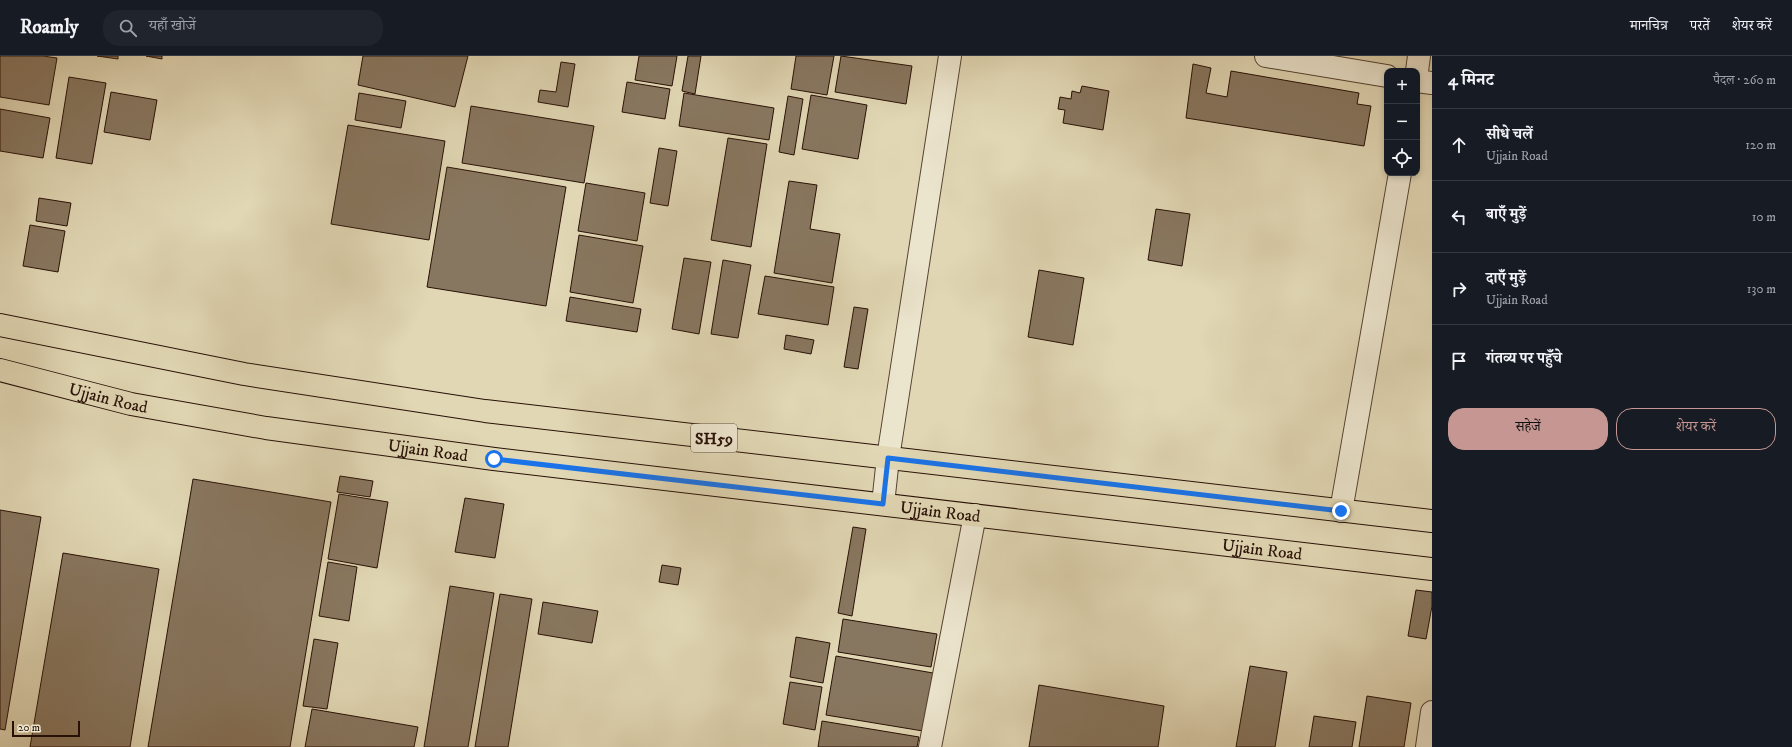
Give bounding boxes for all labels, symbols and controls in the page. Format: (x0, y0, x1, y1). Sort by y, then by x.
search box (103, 10, 383, 46)
text: Roamly (20, 16, 79, 39)
text: यहाँ खोजें (149, 16, 196, 35)
icon: search (117, 17, 139, 39)
text: मानचित्र (1630, 17, 1668, 35)
text: परतें (1690, 17, 1710, 35)
text: शेयर करें (1732, 17, 1772, 35)
map controls (1384, 68, 1420, 176)
button: + (1384, 68, 1420, 104)
text: 4 मिनट (1448, 69, 1494, 91)
text: पैदल · 260 m (1713, 72, 1776, 88)
button: − (1384, 104, 1420, 140)
text: सीधे चलें (1486, 125, 1533, 144)
icon: ahead (1448, 134, 1470, 156)
text: 120 m (1745, 137, 1776, 153)
button: locate (1384, 140, 1420, 176)
text: Ujjain Road (1486, 148, 1548, 164)
text: बाएँ मुड़ें (1486, 205, 1526, 224)
icon: left (1448, 206, 1470, 228)
text: 10 m (1752, 209, 1776, 225)
text: दाएँ मुड़ें (1486, 269, 1526, 288)
icon: right (1448, 278, 1470, 300)
text: 130 m (1747, 281, 1776, 297)
text: Ujjain Road (1486, 292, 1548, 308)
text: गंतव्य पर पहुँचे (1486, 349, 1562, 368)
icon: arrive (1448, 350, 1470, 372)
street label: Ujjain Road (66, 378, 150, 419)
button: सहेजें (1448, 408, 1608, 450)
button: शेयर करें (1616, 408, 1776, 450)
road number: SH59 (691, 424, 737, 452)
street label: Ujjain Road (386, 435, 470, 467)
route start (485, 450, 503, 468)
street label: Ujjain Road (899, 497, 982, 528)
route end (1332, 502, 1350, 520)
street label: Ujjain Road (1221, 534, 1304, 566)
scale bar (12, 719, 80, 738)
text: 20 m (18, 721, 40, 735)

